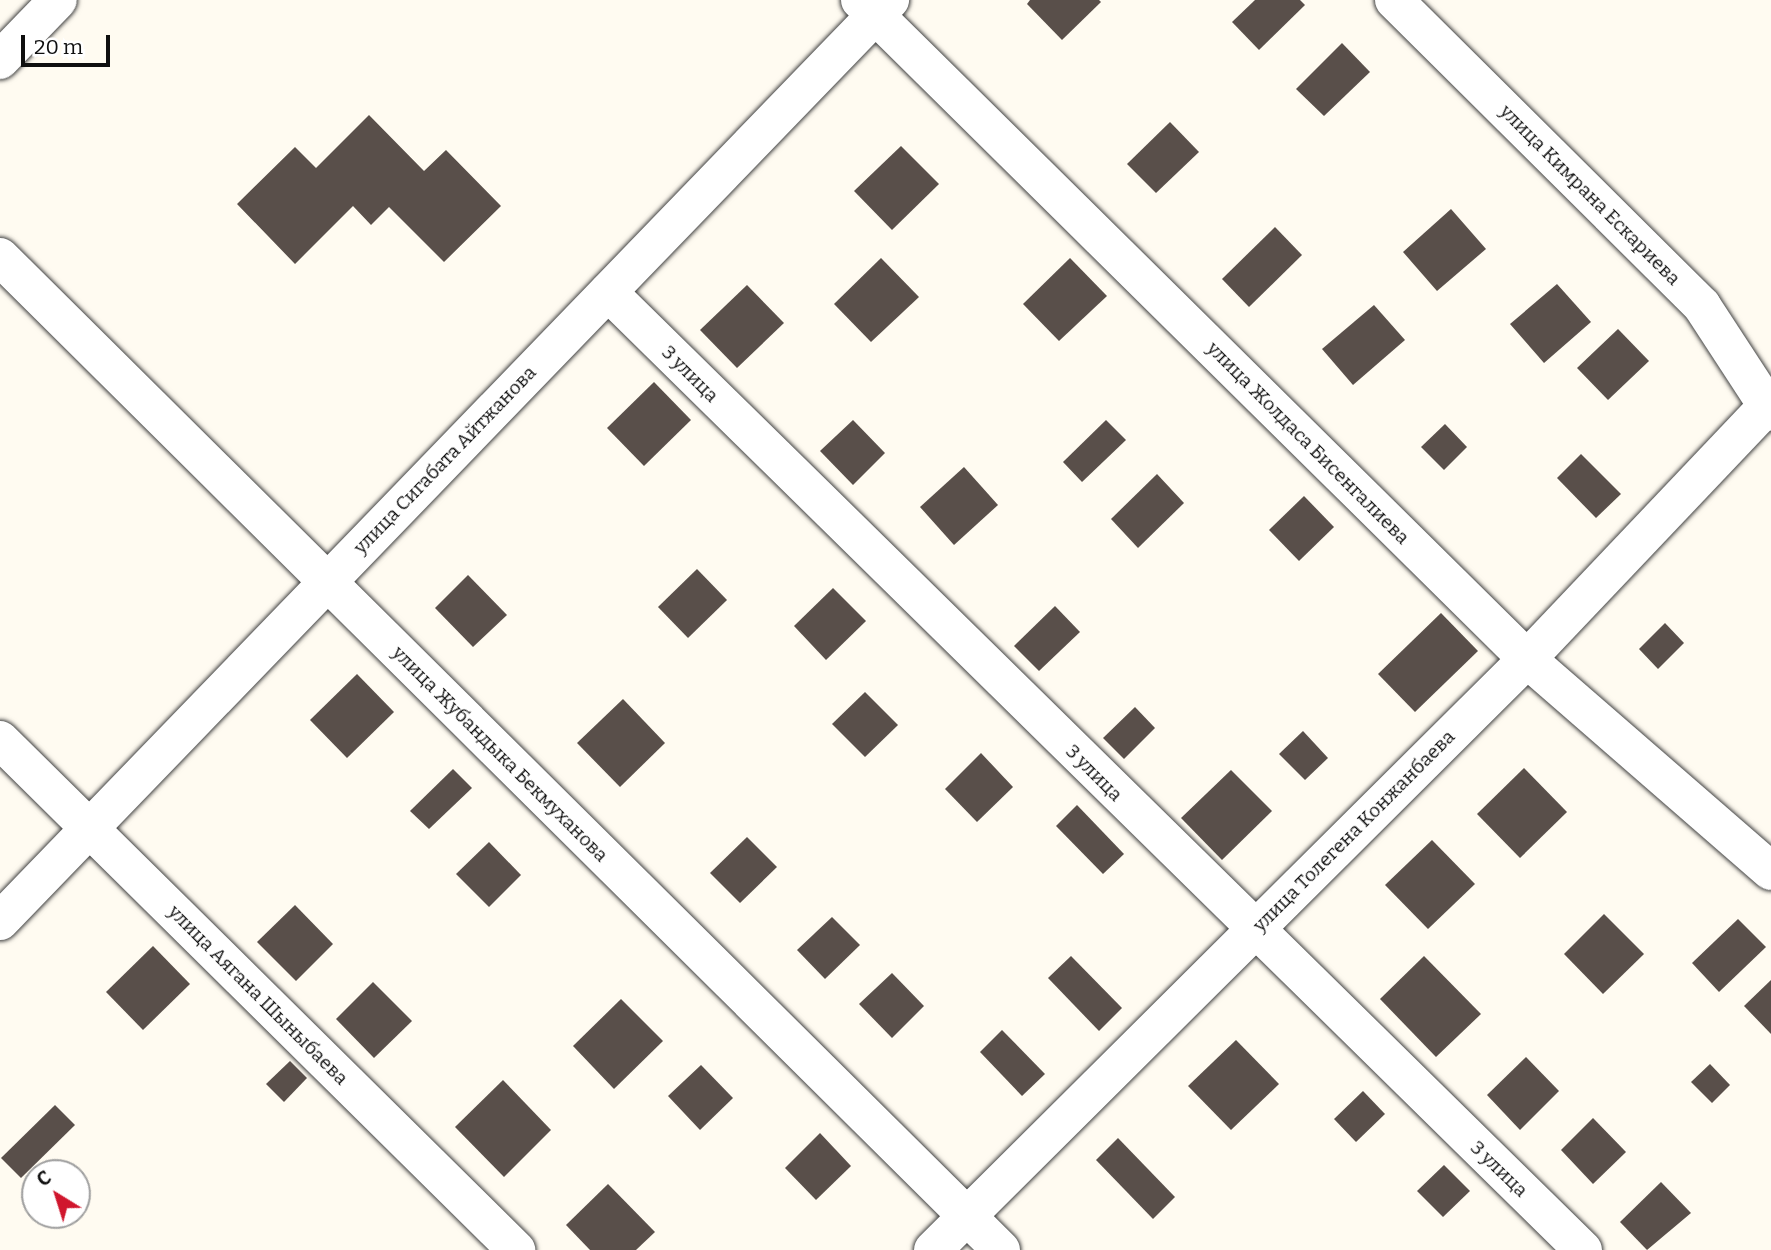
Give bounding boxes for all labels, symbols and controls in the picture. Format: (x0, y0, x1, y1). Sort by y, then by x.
scale bar (24, 21, 114, 65)
text: 20 m (34, 34, 83, 60)
street label: улица Кимрана Ескариева (1495, 100, 1685, 290)
street label: улица Жолдаса Бисенгалиева (1202, 337, 1414, 549)
street label: 3 улица (657, 341, 723, 407)
street label: улица Сигабата Айтжанова (349, 361, 541, 559)
street label: улица Жубандыка Бекмуханова (387, 641, 613, 867)
street label: улица Толегена Конжанбаева (1248, 725, 1460, 937)
street label: 3 улица (1061, 740, 1127, 806)
street label: улица Аягана Шыныбаева (163, 900, 353, 1090)
street label: 3 улица (1466, 1136, 1532, 1202)
north arrow (21, 1159, 91, 1229)
text: С (32, 1166, 56, 1191)

